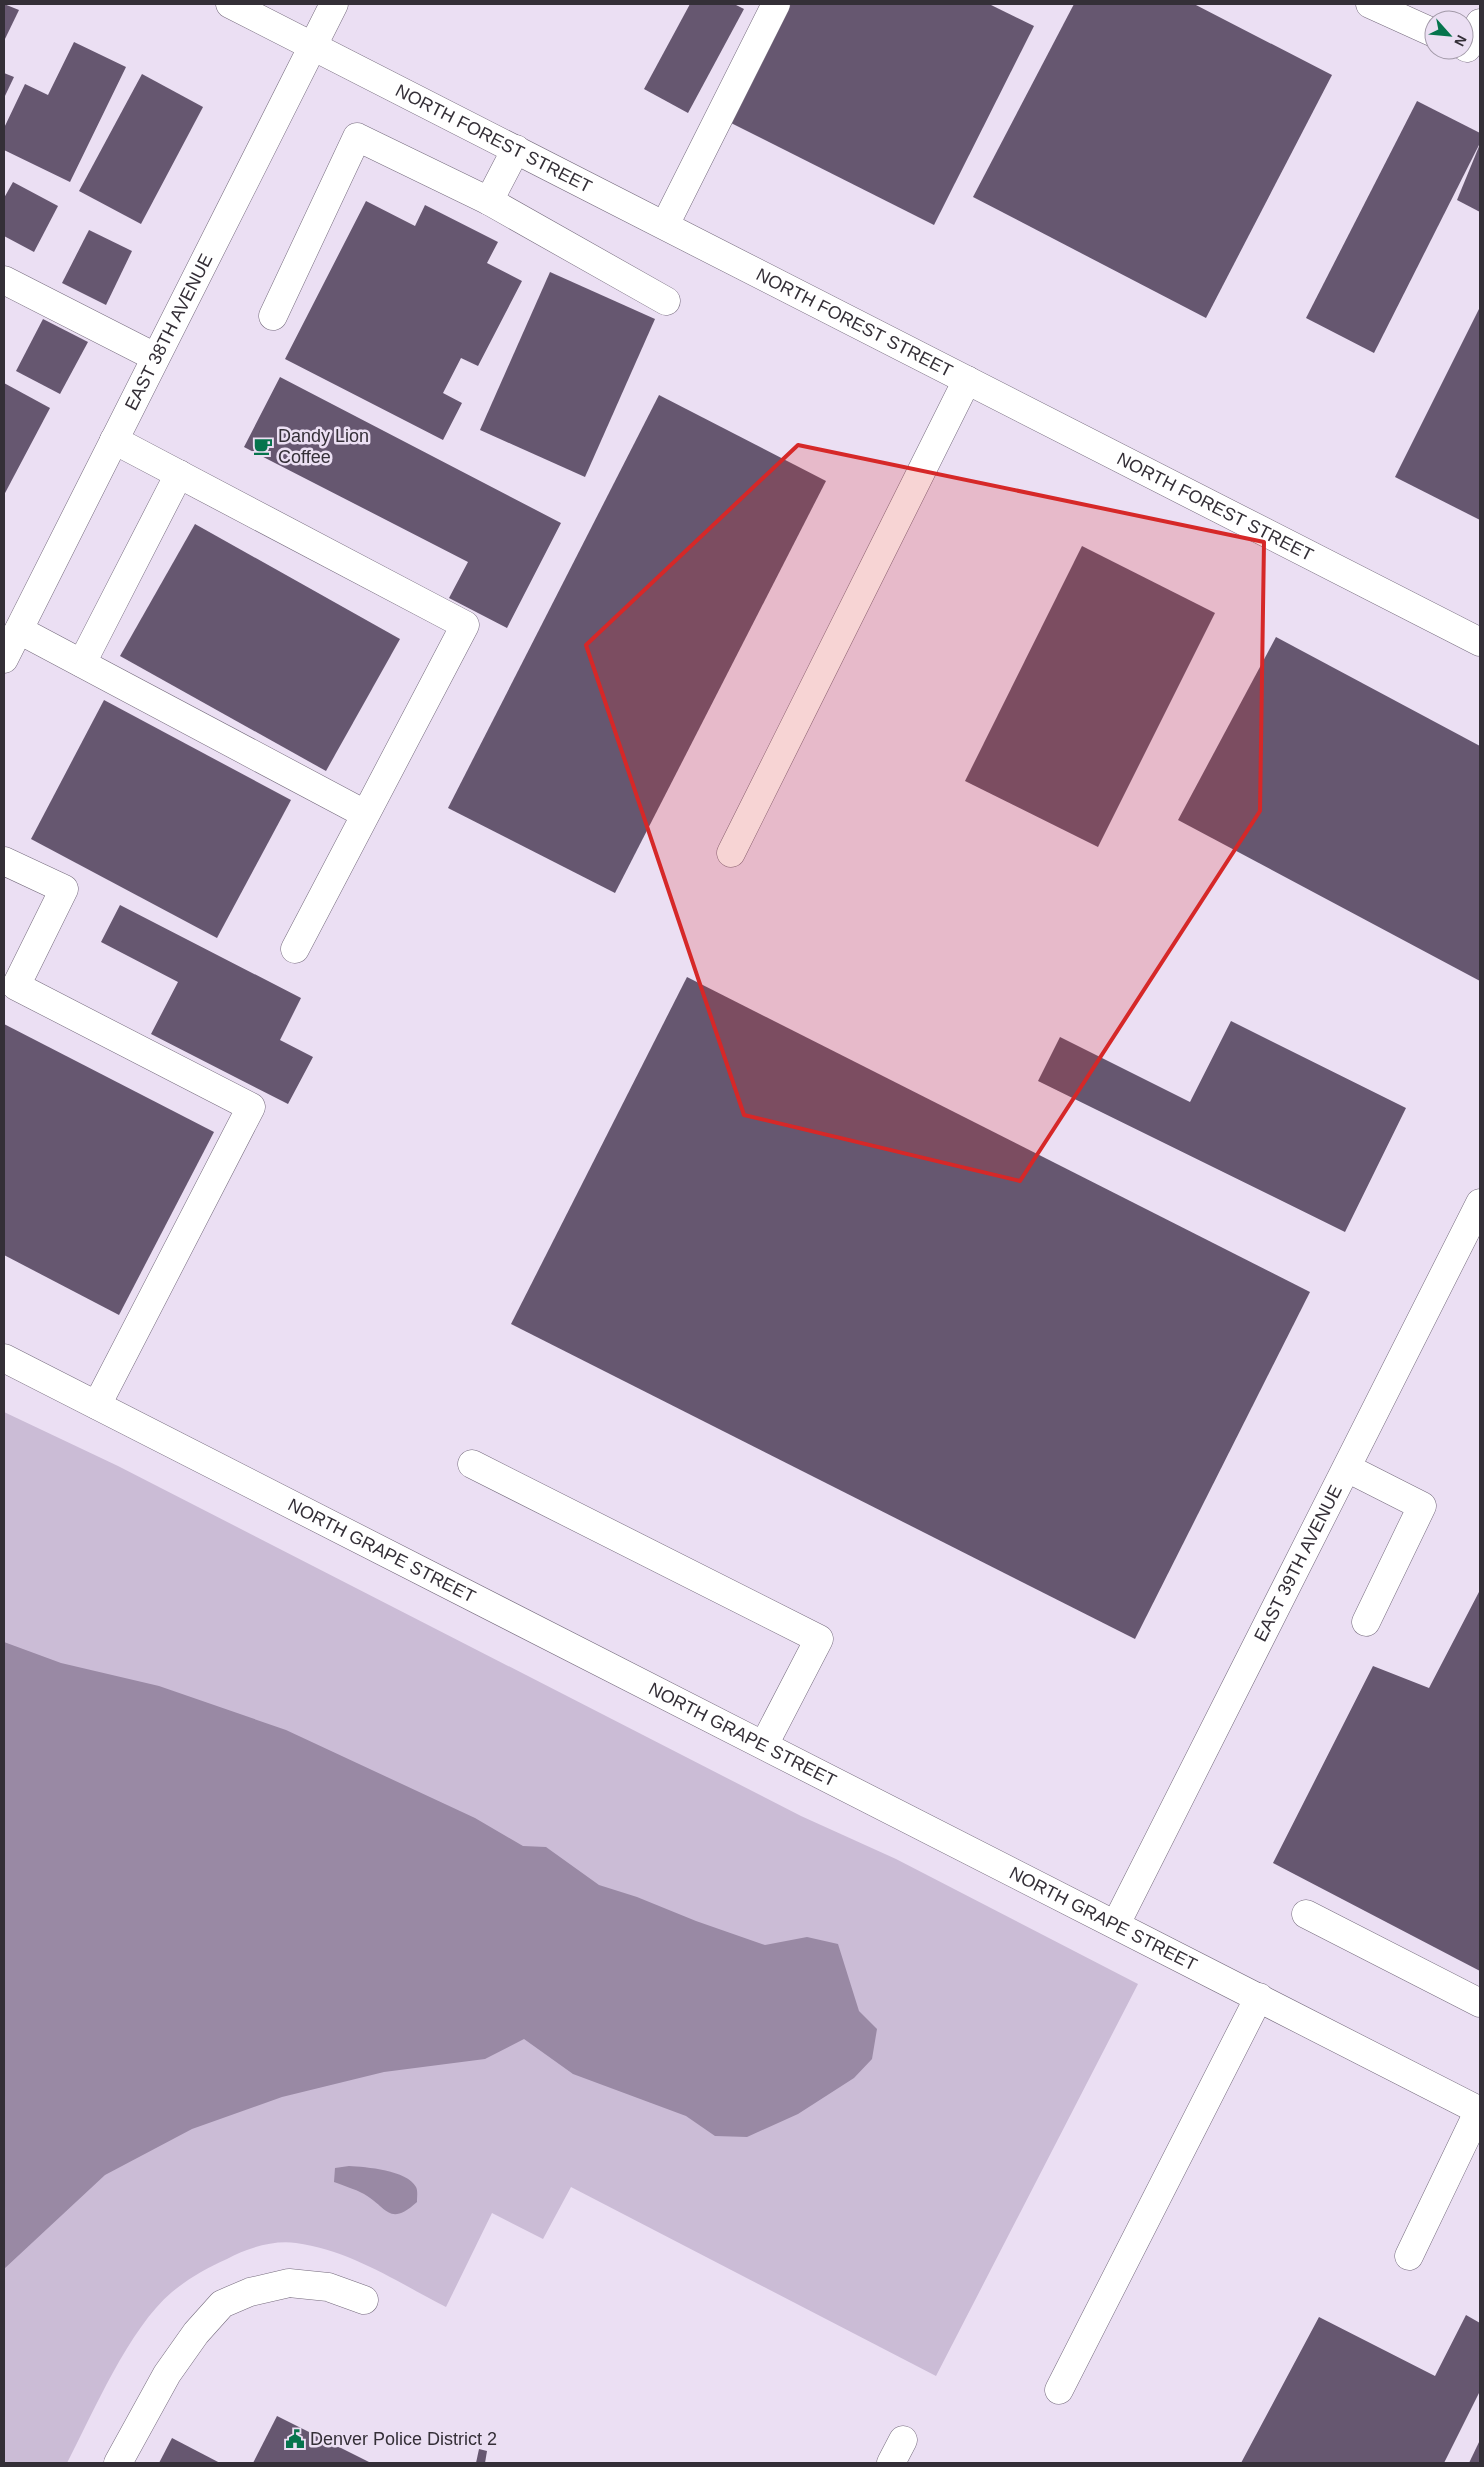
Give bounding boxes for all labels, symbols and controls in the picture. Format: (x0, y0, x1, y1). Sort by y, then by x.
north arrow (1424, 10, 1474, 60)
text: N (1451, 33, 1470, 49)
street label: NORTH FOREST STREET (392, 80, 595, 197)
street label: EAST 38TH AVENUE (121, 251, 216, 414)
street label: NORTH FOREST STREET (753, 264, 956, 381)
place label: Dandy Lion Coffee (278, 426, 369, 467)
cafe icon: Dandy Lion Coffee (252, 435, 274, 457)
street label: NORTH FOREST STREET (1114, 448, 1317, 565)
street label: EAST 39TH AVENUE (1250, 1482, 1346, 1645)
street label: NORTH GRAPE STREET (285, 1495, 479, 1607)
street label: NORTH GRAPE STREET (645, 1679, 840, 1791)
street label: NORTH GRAPE STREET (1006, 1863, 1200, 1975)
public building icon: Denver Police District 2 (284, 2428, 306, 2450)
place label: Denver Police District 2 (310, 2429, 497, 2449)

